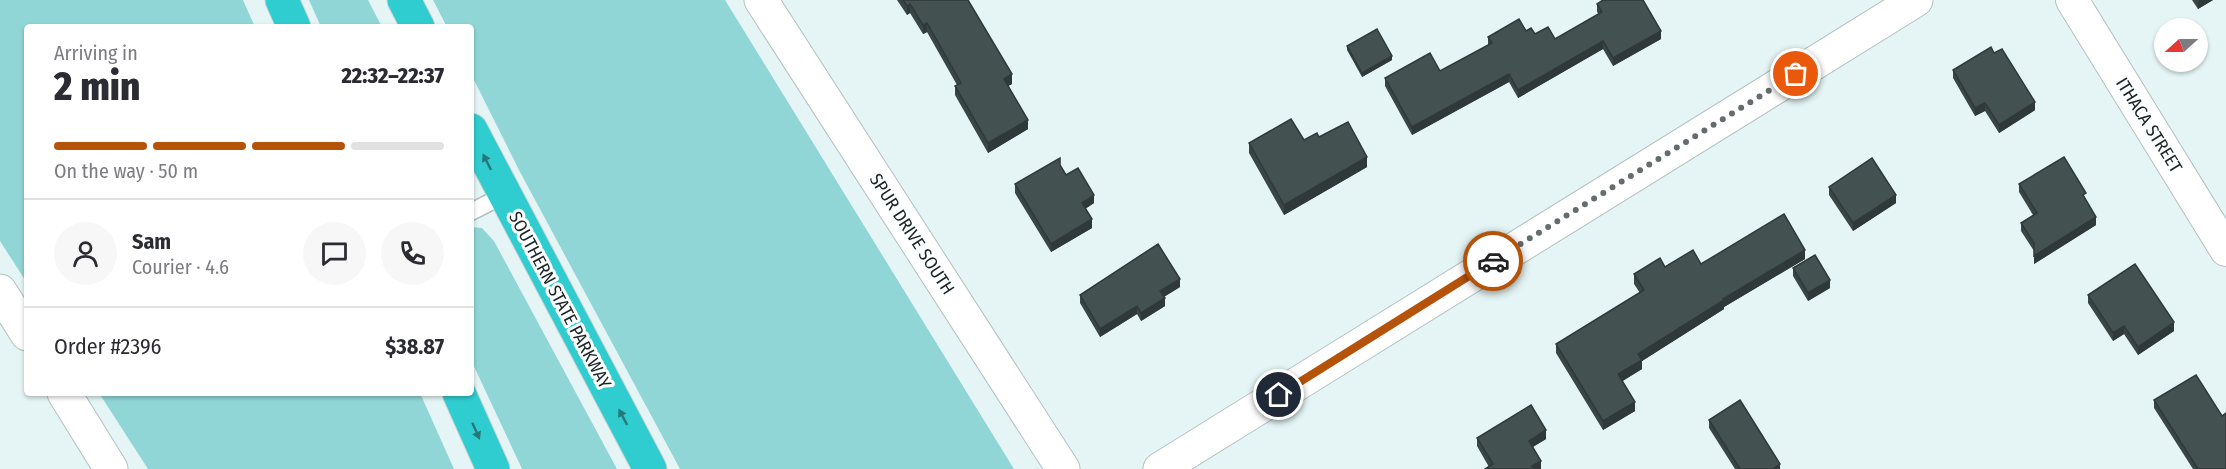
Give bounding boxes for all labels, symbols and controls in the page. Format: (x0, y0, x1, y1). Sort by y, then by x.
north arrow (2154, 18, 2208, 72)
map controls (2154, 18, 2208, 72)
text: Arriving in (54, 41, 138, 65)
pin (1770, 48, 1821, 99)
icon: bag (1779, 57, 1812, 90)
text: 22:32–22:37 (341, 62, 444, 89)
text: 2 min (54, 64, 140, 110)
street label: ITHACA STREET (2111, 73, 2187, 177)
one-way arrow (483, 154, 492, 171)
text: On the way · 50 m (54, 159, 198, 183)
street label: SPUR DRIVE SOUTH (865, 169, 959, 299)
street label: SOUTHERN STATE PARKWAY (504, 208, 616, 392)
button: person (54, 222, 117, 285)
button: chat (303, 222, 366, 285)
button: phone (381, 222, 444, 285)
text: Sam (132, 228, 171, 255)
courier (1463, 231, 1523, 291)
icon: car (1477, 245, 1510, 278)
text: Courier · 4.6 (132, 255, 229, 279)
text: Order #2396 (54, 333, 162, 360)
text: $38.87 (385, 333, 444, 360)
pin (1253, 369, 1304, 420)
icon: home (1262, 378, 1295, 411)
one-way arrow (618, 409, 628, 426)
one-way arrow (471, 422, 481, 440)

